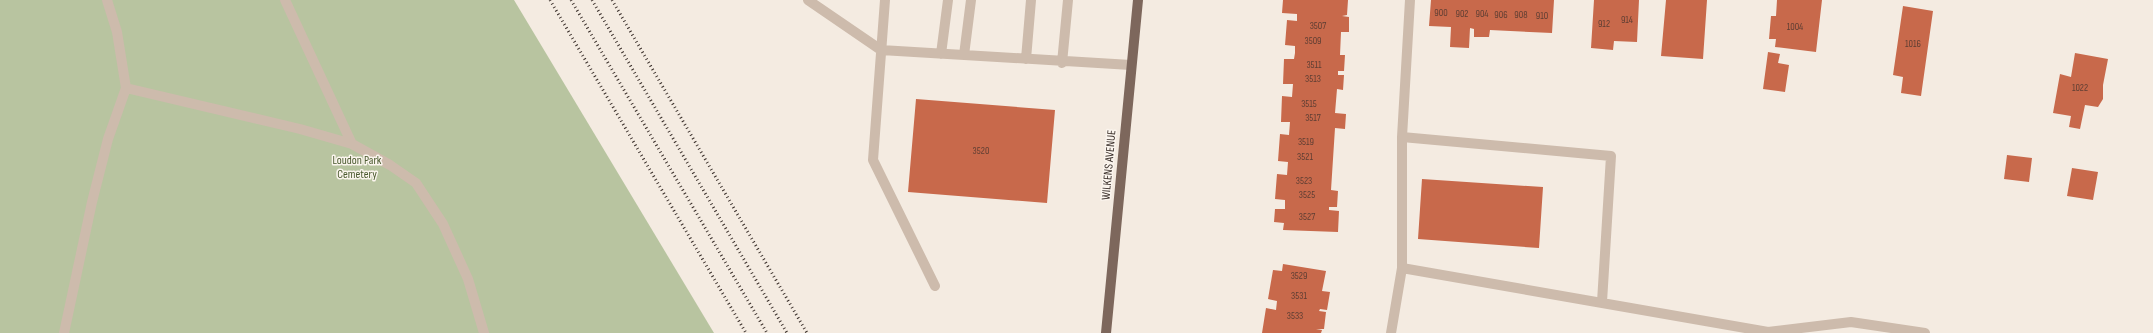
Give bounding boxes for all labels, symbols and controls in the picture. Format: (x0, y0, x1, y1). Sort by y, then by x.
house number: 900 (1434, 7, 1448, 19)
house number: 902 (1455, 8, 1469, 20)
house number: 904 (1475, 8, 1489, 20)
house number: 906 (1494, 9, 1508, 21)
house number: 908 (1514, 9, 1528, 21)
house number: 910 (1536, 10, 1548, 22)
house number: 914 (1621, 14, 1633, 26)
house number: 912 (1598, 18, 1610, 30)
house number: 3507 (1310, 20, 1326, 32)
house number: 1004 (1787, 21, 1803, 33)
house number: 3509 (1304, 35, 1322, 47)
house number: 1016 (1905, 38, 1921, 50)
house number: 3511 (1306, 59, 1322, 71)
house number: 3513 (1305, 73, 1321, 85)
house number: 1022 (2072, 82, 2088, 94)
house number: 3515 (1301, 98, 1317, 110)
house number: 3517 (1305, 112, 1321, 124)
street label: WILKENS AVENUE (1098, 129, 1120, 201)
house number: 3519 (1298, 136, 1314, 148)
house number: 3520 (973, 145, 989, 157)
house number: 3521 (1297, 151, 1313, 163)
park label: Loudon Park Cemetery (333, 153, 382, 182)
house number: 3523 (1296, 175, 1312, 187)
house number: 3525 (1299, 189, 1315, 201)
house number: 3527 (1299, 211, 1315, 223)
house number: 3529 (1291, 270, 1307, 282)
house number: 3531 (1291, 290, 1307, 302)
house number: 3533 (1287, 310, 1303, 322)

